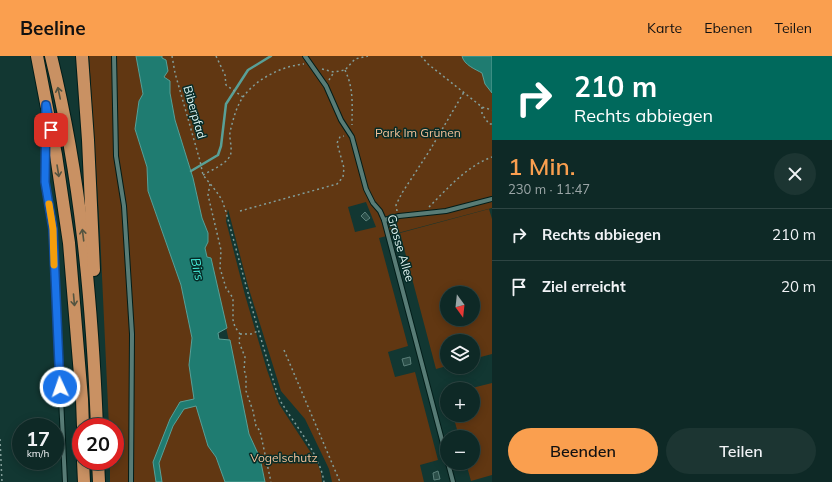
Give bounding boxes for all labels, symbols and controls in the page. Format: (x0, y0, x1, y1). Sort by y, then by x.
text: Beeline (20, 16, 86, 40)
text: Karte (647, 19, 682, 37)
text: Ebenen (704, 19, 753, 37)
text: Teilen (775, 19, 812, 37)
text: 210 m (574, 69, 657, 104)
icon: right (508, 72, 560, 124)
street label: Biberpfad (180, 84, 210, 140)
one-way arrow (55, 86, 63, 99)
text: Rechts abbiegen (574, 104, 713, 127)
pin (34, 113, 68, 147)
icon: arrive (40, 119, 62, 141)
park label: Park Im Grünen (375, 125, 461, 140)
text: 1 Min. (508, 151, 575, 181)
button: close (774, 153, 816, 195)
one-way arrow (54, 164, 62, 177)
text: 230 m · 11:47 (508, 181, 590, 197)
street label: Grosse Allee (384, 213, 418, 283)
icon: right (508, 224, 530, 246)
text: Rechts abbiegen (542, 225, 661, 244)
text: 210 m (772, 225, 816, 244)
one-way arrow (79, 229, 87, 242)
water label: Birs (188, 256, 208, 282)
icon: arrive (508, 276, 530, 298)
text: Ziel erreicht (542, 277, 626, 296)
text: 20 m (781, 277, 816, 296)
north arrow (440, 286, 480, 326)
map controls (440, 286, 480, 470)
one-way arrow (71, 293, 78, 306)
button: layers (440, 334, 480, 374)
position arrow (39, 366, 81, 408)
button: + (440, 382, 480, 422)
speed limit sign: 20 (72, 418, 124, 470)
text: 17 (26, 426, 50, 451)
button: Beenden (508, 428, 658, 474)
button: Teilen (666, 428, 816, 474)
button: − (440, 430, 480, 470)
text: km/h (27, 447, 49, 460)
park label: Vogelschutz (250, 450, 318, 465)

